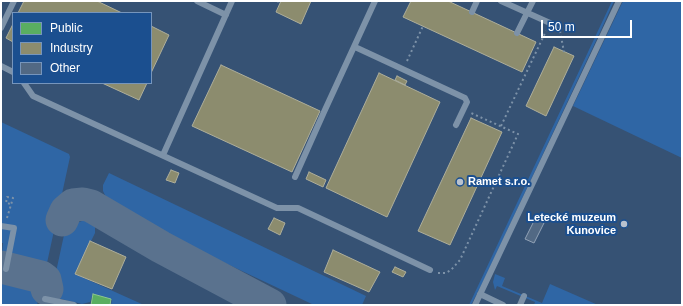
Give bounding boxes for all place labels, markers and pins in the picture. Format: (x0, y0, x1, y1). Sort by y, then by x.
place label: Ramet s.r.o. (468, 175, 530, 189)
marker: Ramet s.r.o. (455, 177, 465, 187)
place label: Letecké muzeum Kunovice (527, 211, 616, 237)
marker: Letecké muzeum Kunovice (619, 219, 629, 229)

